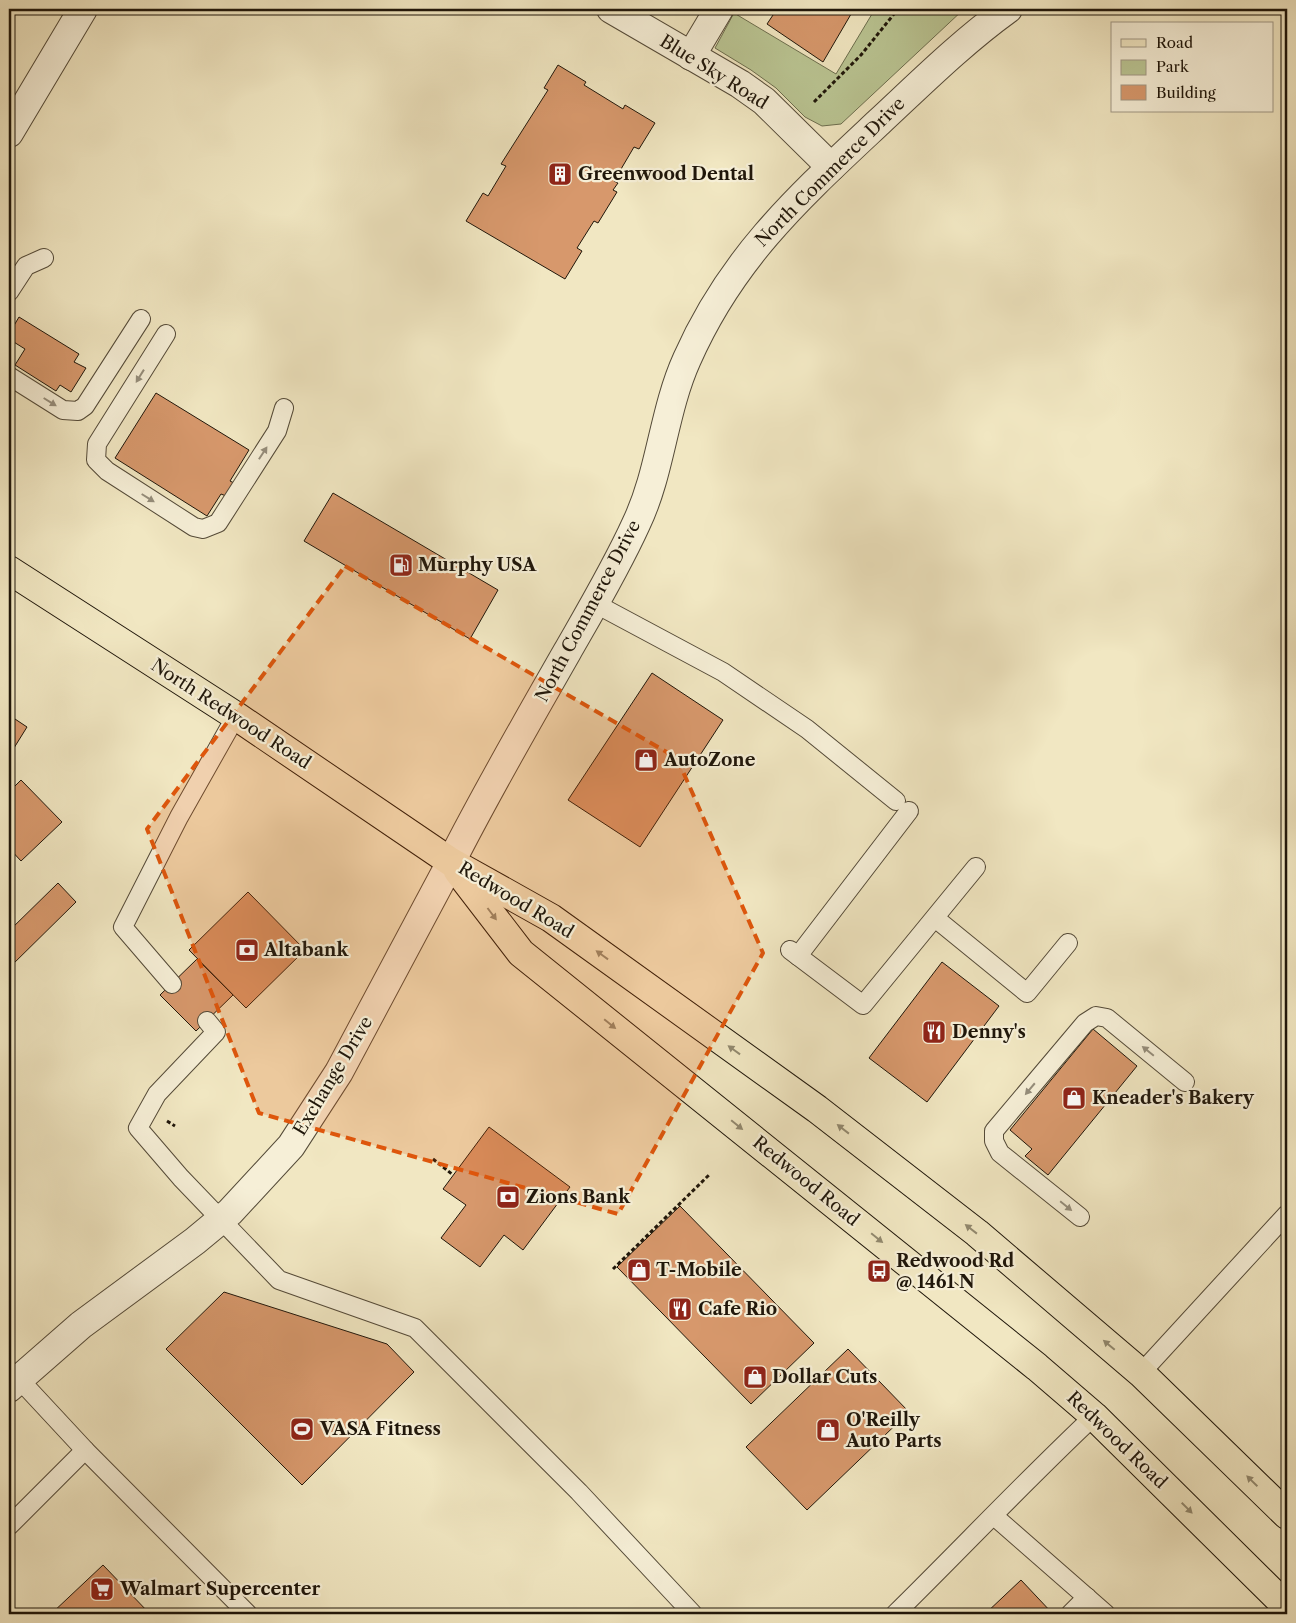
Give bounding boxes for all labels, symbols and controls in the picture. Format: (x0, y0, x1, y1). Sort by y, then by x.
legend (1111, 22, 1274, 112)
street label: Blue Sky Road (656, 30, 772, 114)
text: Road (1156, 33, 1193, 52)
text: Park (1156, 57, 1190, 76)
text: Building (1156, 83, 1216, 102)
street label: North Commerce Drive (751, 93, 909, 251)
building icon: Greenwood Dental (547, 161, 573, 187)
place label: Greenwood Dental (578, 163, 754, 185)
one-way arrow (136, 369, 145, 382)
one-way arrow (43, 397, 57, 406)
one-way arrow (258, 447, 268, 460)
one-way arrow (142, 493, 155, 502)
street label: North Commerce Drive (531, 516, 645, 706)
fuel station icon: Murphy USA (388, 552, 414, 578)
place label: Murphy USA (418, 554, 537, 576)
street label: North Redwood Road (147, 654, 315, 774)
shop icon: AutoZone (633, 747, 659, 773)
place label: AutoZone (663, 749, 756, 771)
street label: Redwood Road (454, 857, 578, 943)
one-way arrow (486, 907, 497, 920)
bank icon: Altabank (234, 937, 260, 963)
place label: Altabank (263, 939, 349, 961)
one-way arrow (596, 949, 609, 960)
street label: Exchange Drive (289, 1012, 377, 1140)
one-way arrow (603, 1018, 616, 1029)
restaurant icon: Denny's (921, 1019, 947, 1045)
place label: Denny's (952, 1021, 1026, 1043)
one-way arrow (728, 1044, 741, 1055)
one-way arrow (1142, 1045, 1154, 1057)
one-way arrow (1024, 1082, 1035, 1095)
shop icon: Kneader's Bakery (1061, 1085, 1087, 1111)
place label: Kneader's Bakery (1092, 1087, 1255, 1109)
one-way arrow (730, 1120, 743, 1131)
one-way arrow (837, 1124, 850, 1135)
street label: Redwood Road (748, 1131, 864, 1231)
bank icon: Zions Bank (495, 1184, 521, 1210)
place label: Zions Bank (526, 1186, 631, 1208)
one-way arrow (1059, 1200, 1072, 1211)
one-way arrow (965, 1224, 978, 1235)
one-way arrow (871, 1233, 884, 1244)
place label: Redwood Rd @ 1461 N (896, 1250, 1014, 1293)
shop icon: T-Mobile (626, 1257, 652, 1283)
bus stop icon: Redwood Rd @ 1461 N (866, 1258, 892, 1284)
place label: T-Mobile (656, 1259, 742, 1281)
restaurant icon: Cafe Rio (667, 1296, 693, 1322)
place label: Cafe Rio (698, 1298, 777, 1320)
one-way arrow (1102, 1340, 1115, 1351)
shop icon: Dollar Cuts (742, 1364, 768, 1390)
place label: Dollar Cuts (772, 1366, 877, 1388)
street label: Redwood Road (1062, 1387, 1172, 1493)
place label: O'Reilly Auto Parts (845, 1409, 942, 1452)
sports icon: VASA Fitness (289, 1416, 315, 1442)
shop icon: O'Reilly Auto Parts (815, 1417, 841, 1443)
place label: VASA Fitness (319, 1418, 441, 1440)
one-way arrow (1247, 1475, 1259, 1487)
one-way arrow (1181, 1502, 1193, 1514)
supermarket icon: Walmart Supercenter (89, 1576, 115, 1602)
place label: Walmart Supercenter (119, 1578, 320, 1600)

